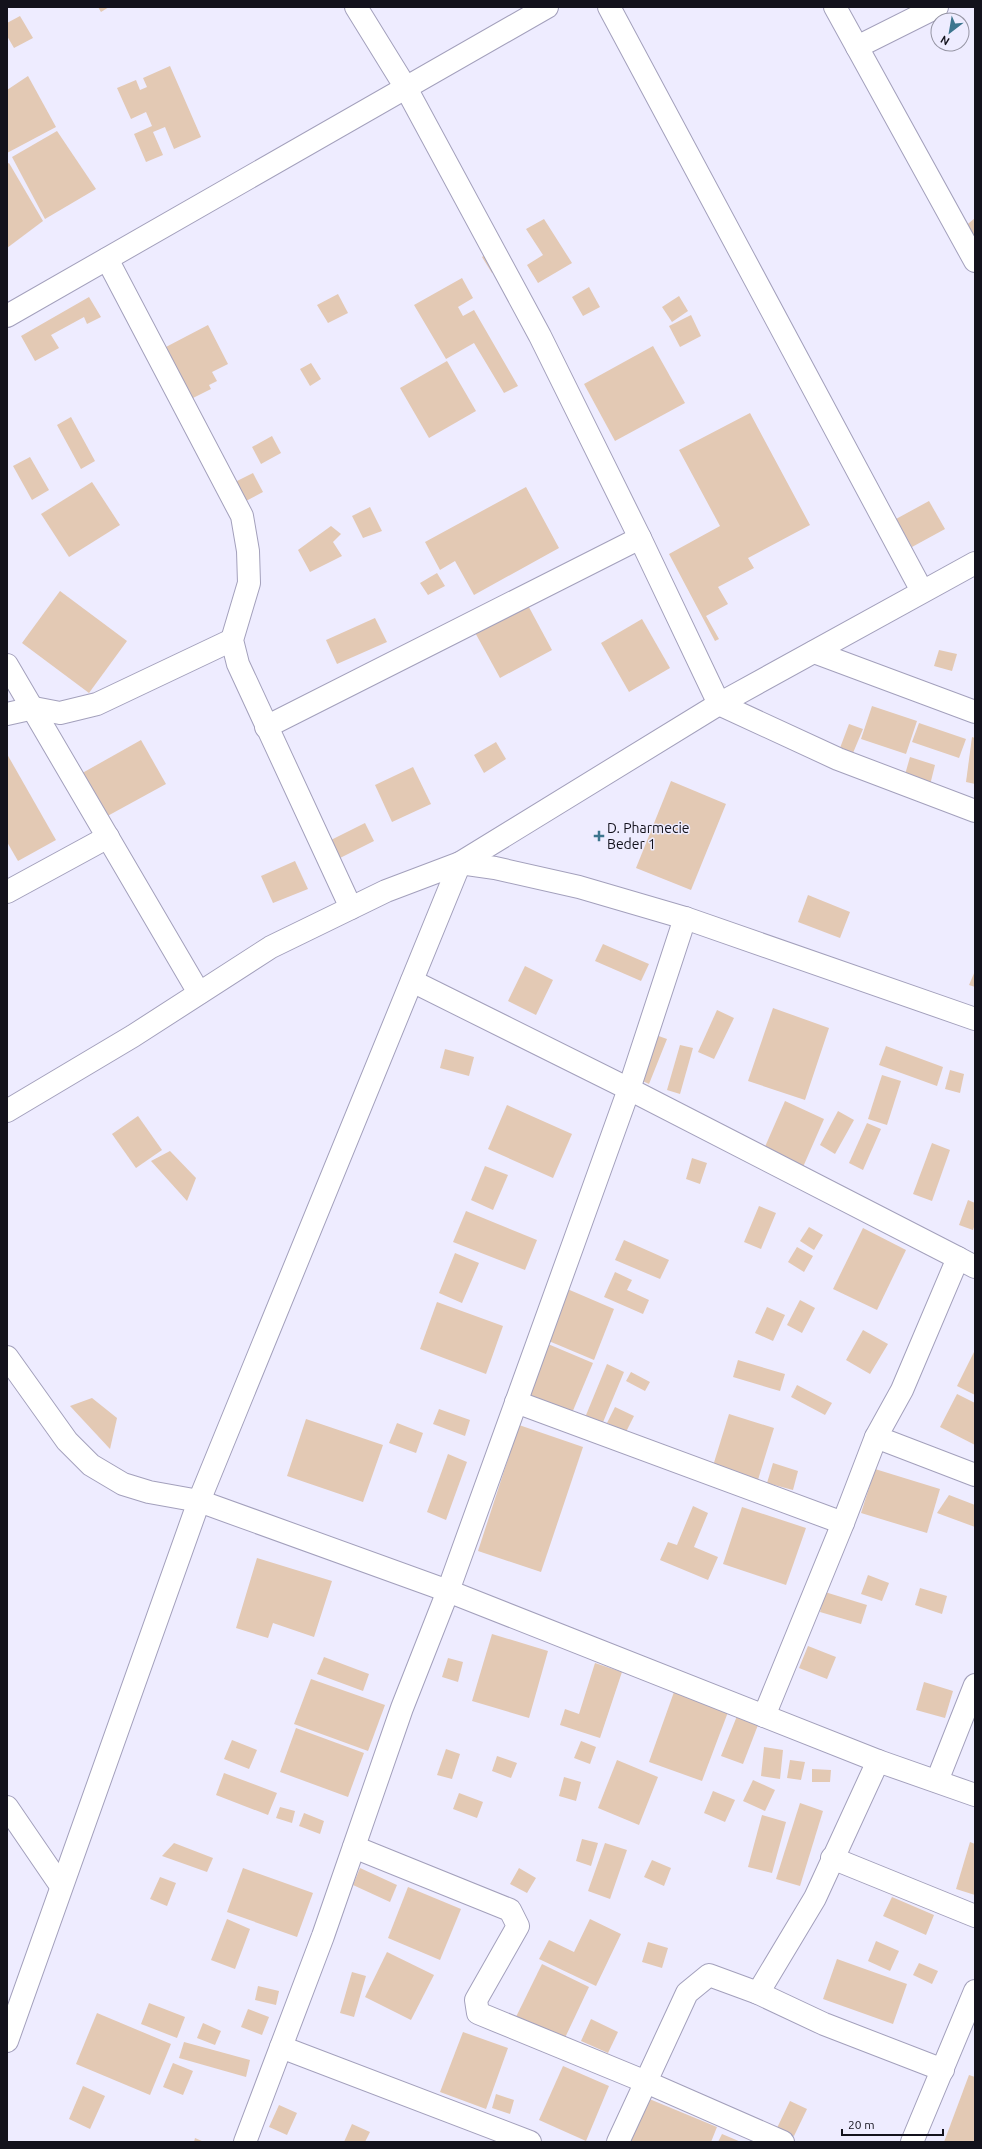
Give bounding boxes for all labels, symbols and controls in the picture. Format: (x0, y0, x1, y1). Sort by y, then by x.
north arrow (930, 12, 970, 52)
text: N (938, 33, 951, 48)
place label: D. Pharmecie Beder 1 (607, 820, 690, 852)
marker: D. Pharmecie Beder 1 (594, 831, 604, 841)
scale bar (842, 2111, 943, 2137)
text: 20 m (848, 2118, 875, 2131)

